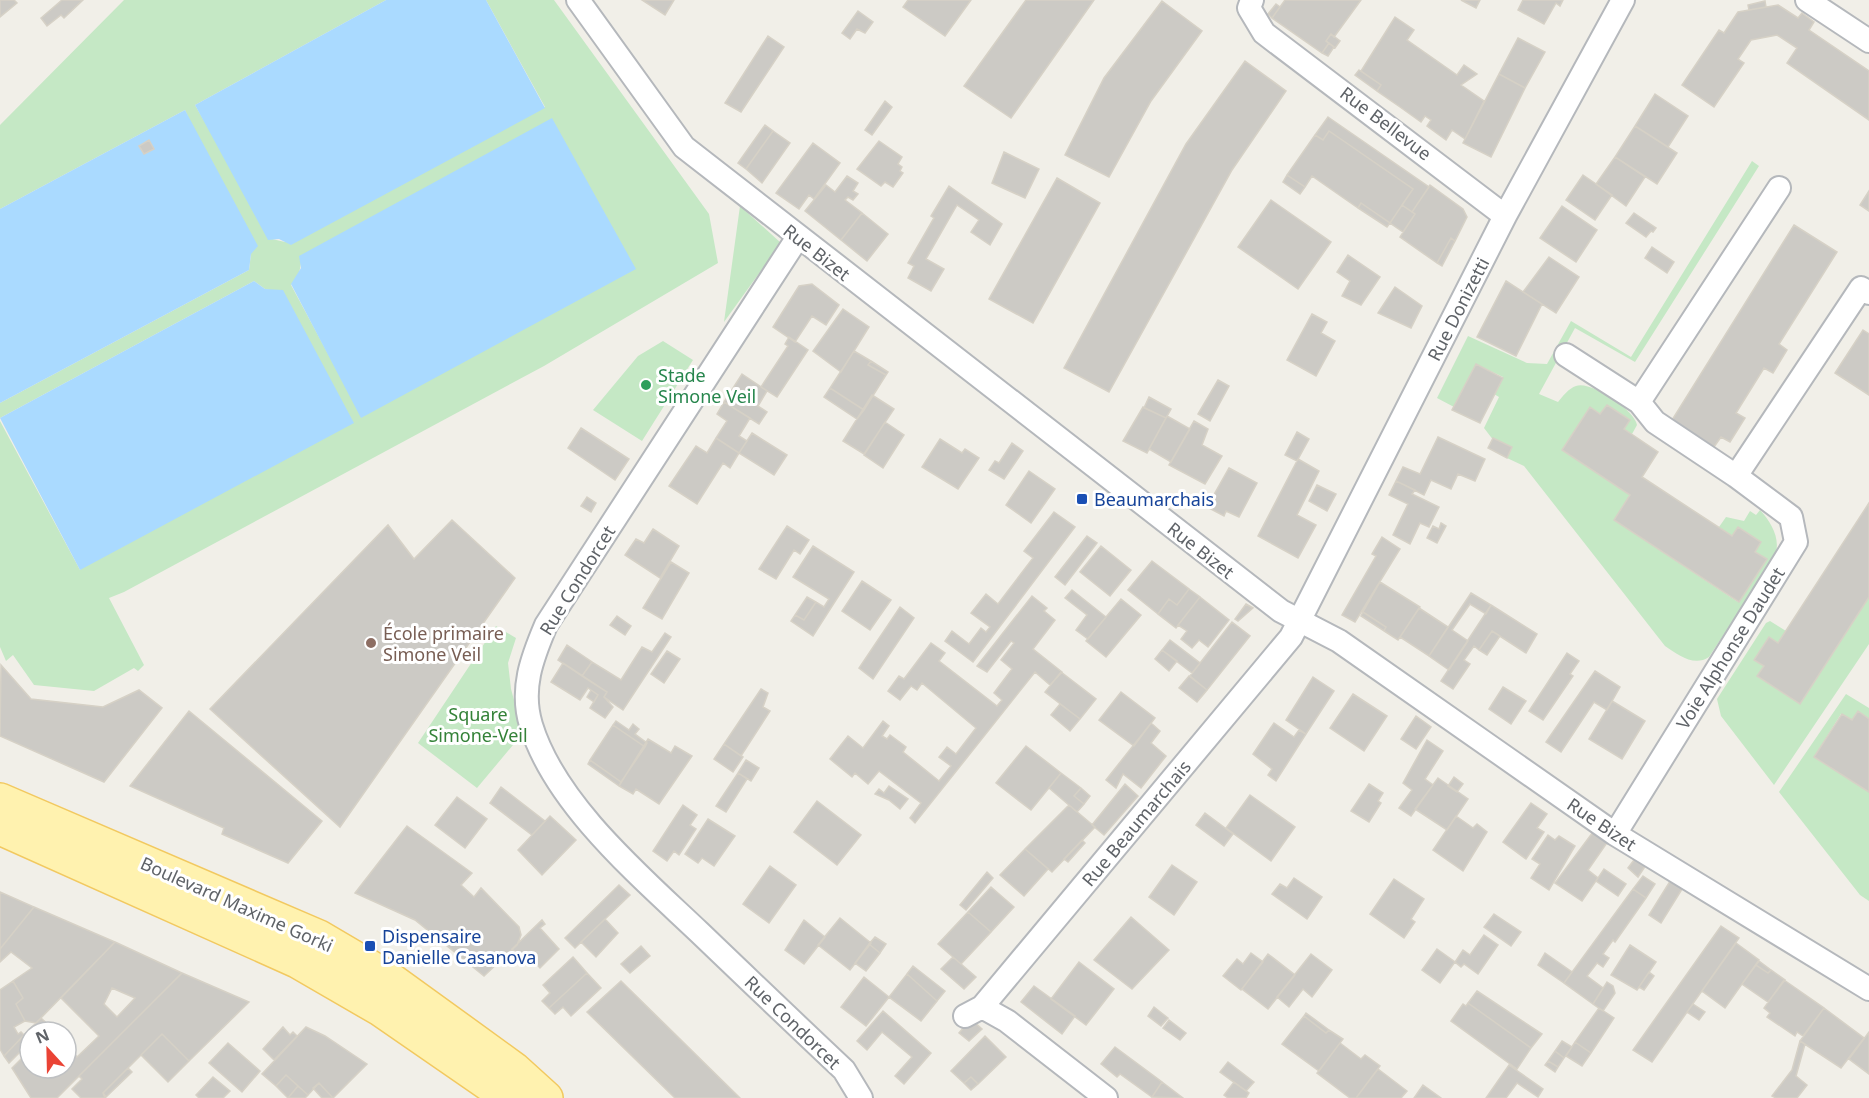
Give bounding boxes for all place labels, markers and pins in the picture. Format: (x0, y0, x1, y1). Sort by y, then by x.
place label: Stade Simone Veil (658, 363, 756, 408)
marker: Stade Simone Veil (639, 378, 653, 392)
place label: Beaumarchais (1094, 487, 1214, 511)
marker: Beaumarchais (1075, 492, 1089, 506)
place label: École primaire Simone Veil (383, 621, 504, 666)
marker: École primaire Simone Veil (364, 636, 378, 650)
place label: Dispensaire Danielle Casanova (382, 924, 536, 969)
marker: Dispensaire Danielle Casanova (363, 939, 377, 953)

